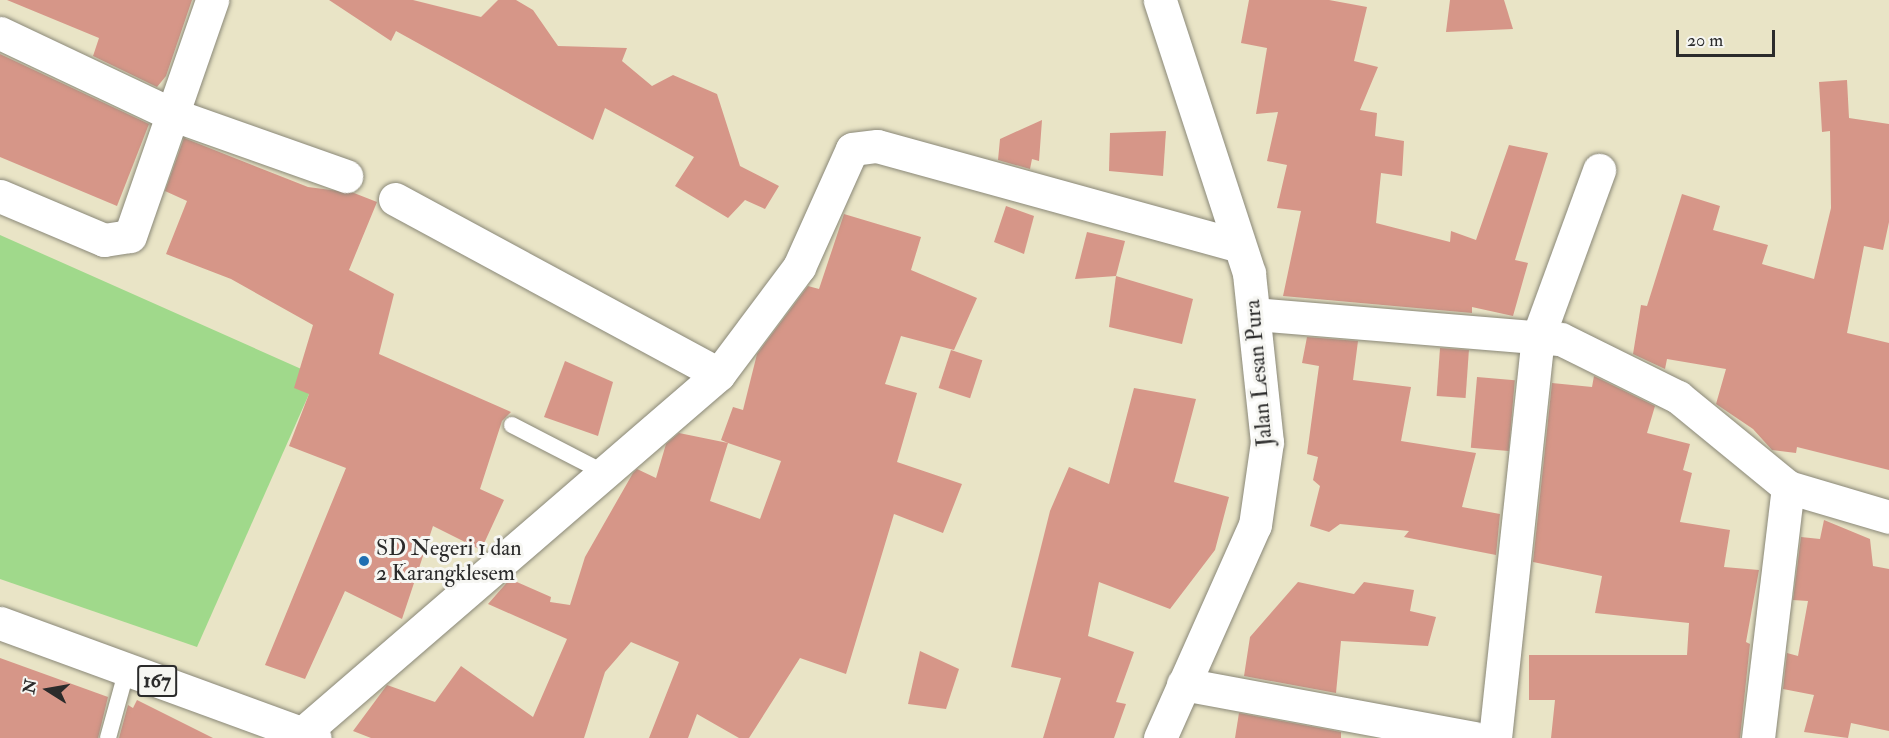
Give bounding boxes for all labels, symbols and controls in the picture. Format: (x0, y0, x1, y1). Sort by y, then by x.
scale bar (1679, 18, 1778, 56)
text: 20 m (1687, 29, 1723, 52)
street label: Jalan Lesan Pura (1239, 298, 1279, 448)
place label: SD Negeri 1 dan 2 Karangklesem (376, 535, 522, 586)
marker: SD Negeri 1 dan 2 Karangklesem (357, 554, 371, 568)
north arrow (18, 660, 78, 720)
road number: 167 (136, 663, 178, 699)
text: N (19, 678, 42, 696)

